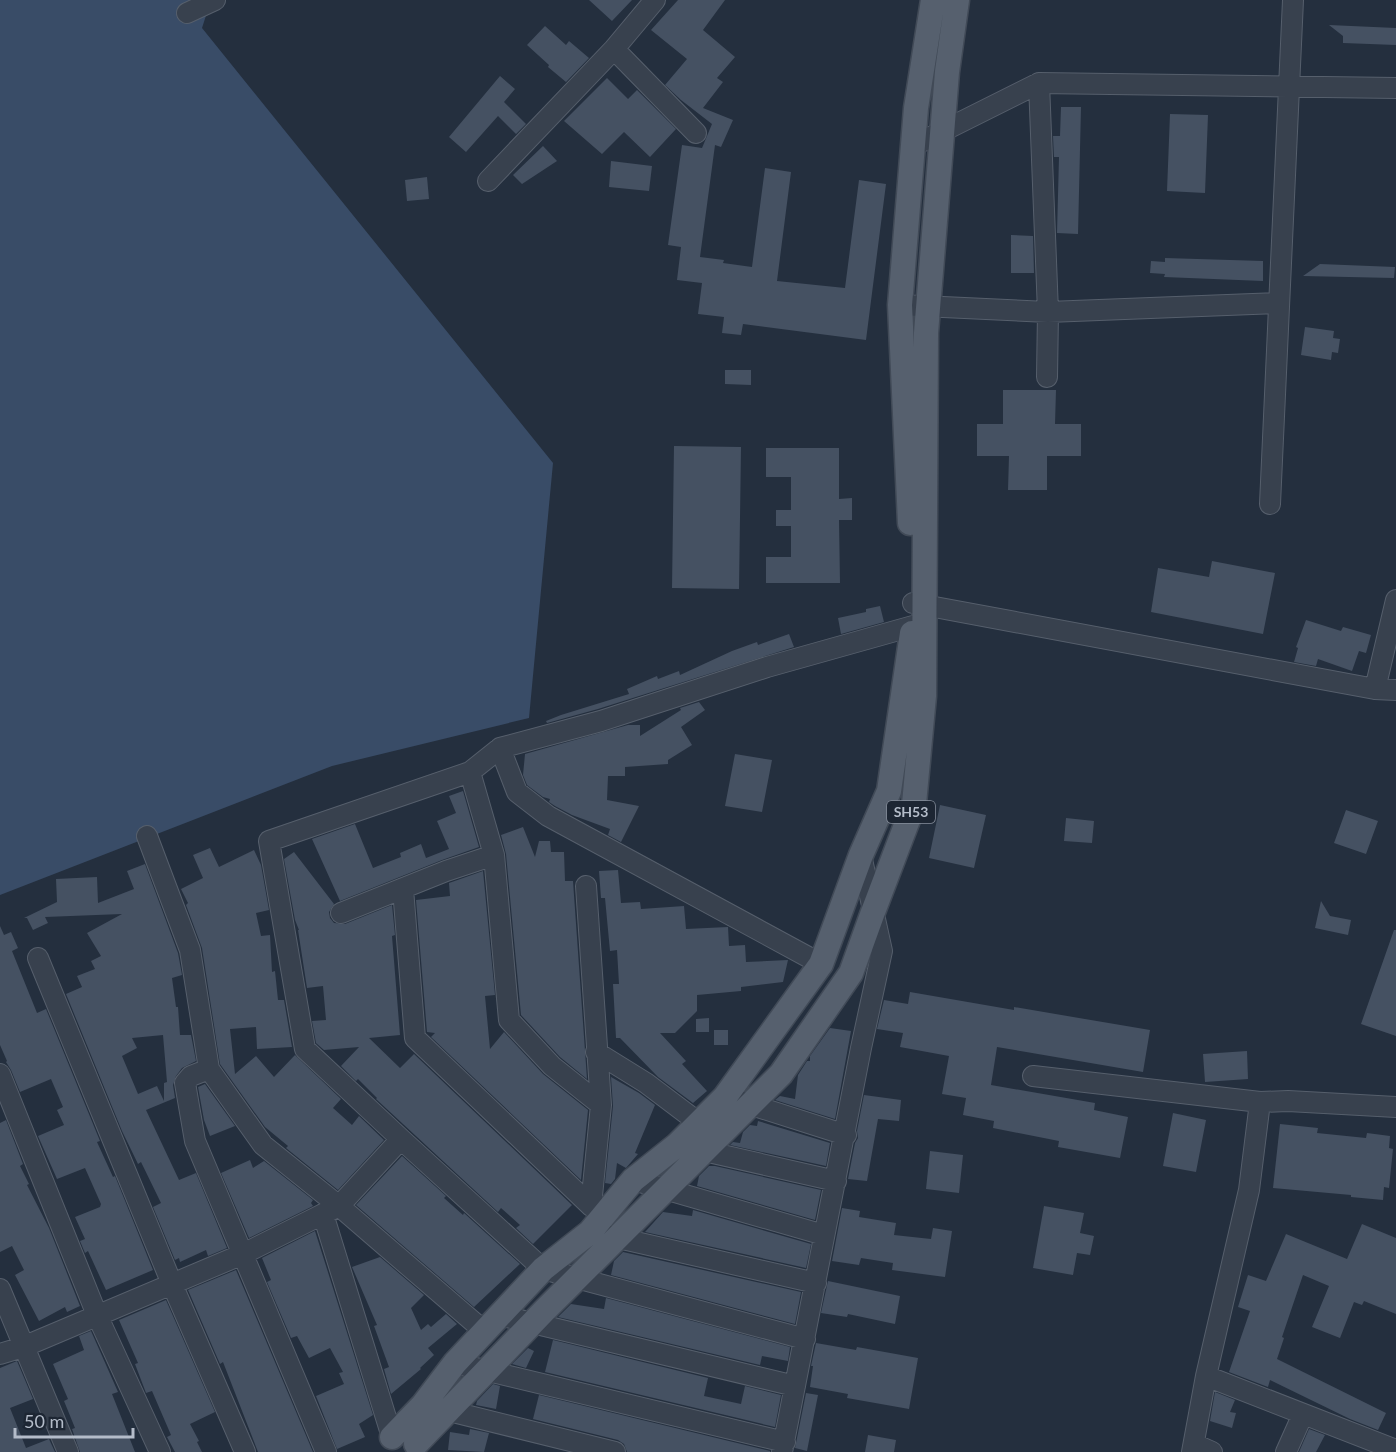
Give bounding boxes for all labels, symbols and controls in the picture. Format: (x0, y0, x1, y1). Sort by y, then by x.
road number: SH53 (887, 801, 935, 823)
scale bar (15, 1401, 134, 1439)
text: 50 m (24, 1410, 64, 1432)

